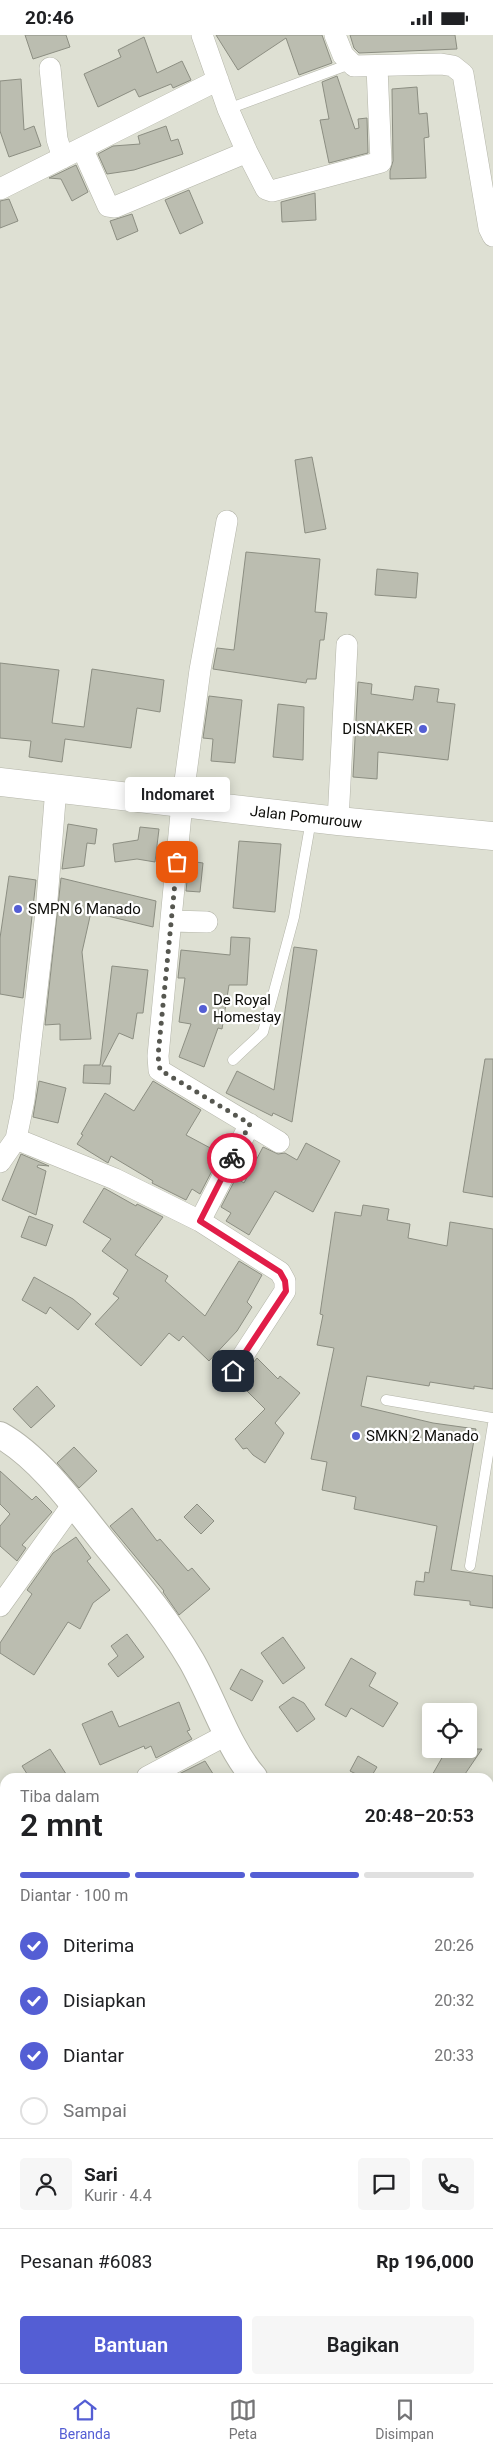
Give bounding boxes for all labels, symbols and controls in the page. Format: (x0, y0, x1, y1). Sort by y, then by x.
text: 20:46 (25, 6, 74, 29)
place label: DISNAKER (342, 720, 413, 738)
marker: DISNAKER (417, 723, 429, 735)
callout: Indomaret (124, 777, 230, 812)
text: Indomaret (141, 785, 214, 804)
street label: Jalan Pomurouw (249, 802, 363, 832)
pin (156, 841, 198, 883)
icon: bag (163, 848, 191, 876)
place label: SMPN 6 Manado (28, 900, 141, 918)
marker: SMPN 6 Manado (12, 903, 24, 915)
place label: De Royal Homestay (213, 991, 281, 1026)
marker: De Royal Homestay (197, 1003, 209, 1015)
courier (207, 1133, 257, 1183)
icon: bike (218, 1144, 246, 1172)
pin (212, 1350, 254, 1392)
icon: home (219, 1357, 247, 1385)
place label: SMKN 2 Manado (366, 1427, 479, 1445)
marker: SMKN 2 Manado (350, 1430, 362, 1442)
map controls (422, 1703, 477, 1758)
button: locate (422, 1703, 477, 1758)
text: Tiba dalam (20, 1787, 99, 1806)
text: 20:48–20:53 (365, 1804, 474, 1827)
text: 2 mnt (20, 1806, 103, 1844)
text: Diantar · 100 m (20, 1886, 128, 1905)
icon: check (20, 1932, 48, 1960)
text: Diterima (63, 1934, 134, 1957)
text: 20:26 (434, 1936, 474, 1955)
icon: check (20, 1987, 48, 2015)
text: Disiapkan (63, 1989, 146, 2012)
text: 20:32 (434, 1991, 474, 2010)
icon: check (20, 2042, 48, 2070)
text: Diantar (63, 2044, 124, 2067)
text: 20:33 (434, 2046, 474, 2065)
text: Sampai (63, 2099, 127, 2122)
button: person (20, 2158, 72, 2210)
button: chat (358, 2158, 410, 2210)
button: phone (422, 2158, 474, 2210)
text: Sari (84, 2163, 118, 2186)
text: Kurir · 4.4 (84, 2186, 152, 2205)
text: Pesanan #6083 (20, 2250, 153, 2273)
text: Rp 196,000 (376, 2250, 474, 2273)
button: Bantuan (20, 2316, 242, 2374)
button: Bagikan (252, 2316, 474, 2374)
tab: Beranda (59, 2396, 111, 2442)
tab: Peta (229, 2396, 257, 2442)
tab: Disimpan (375, 2396, 434, 2442)

